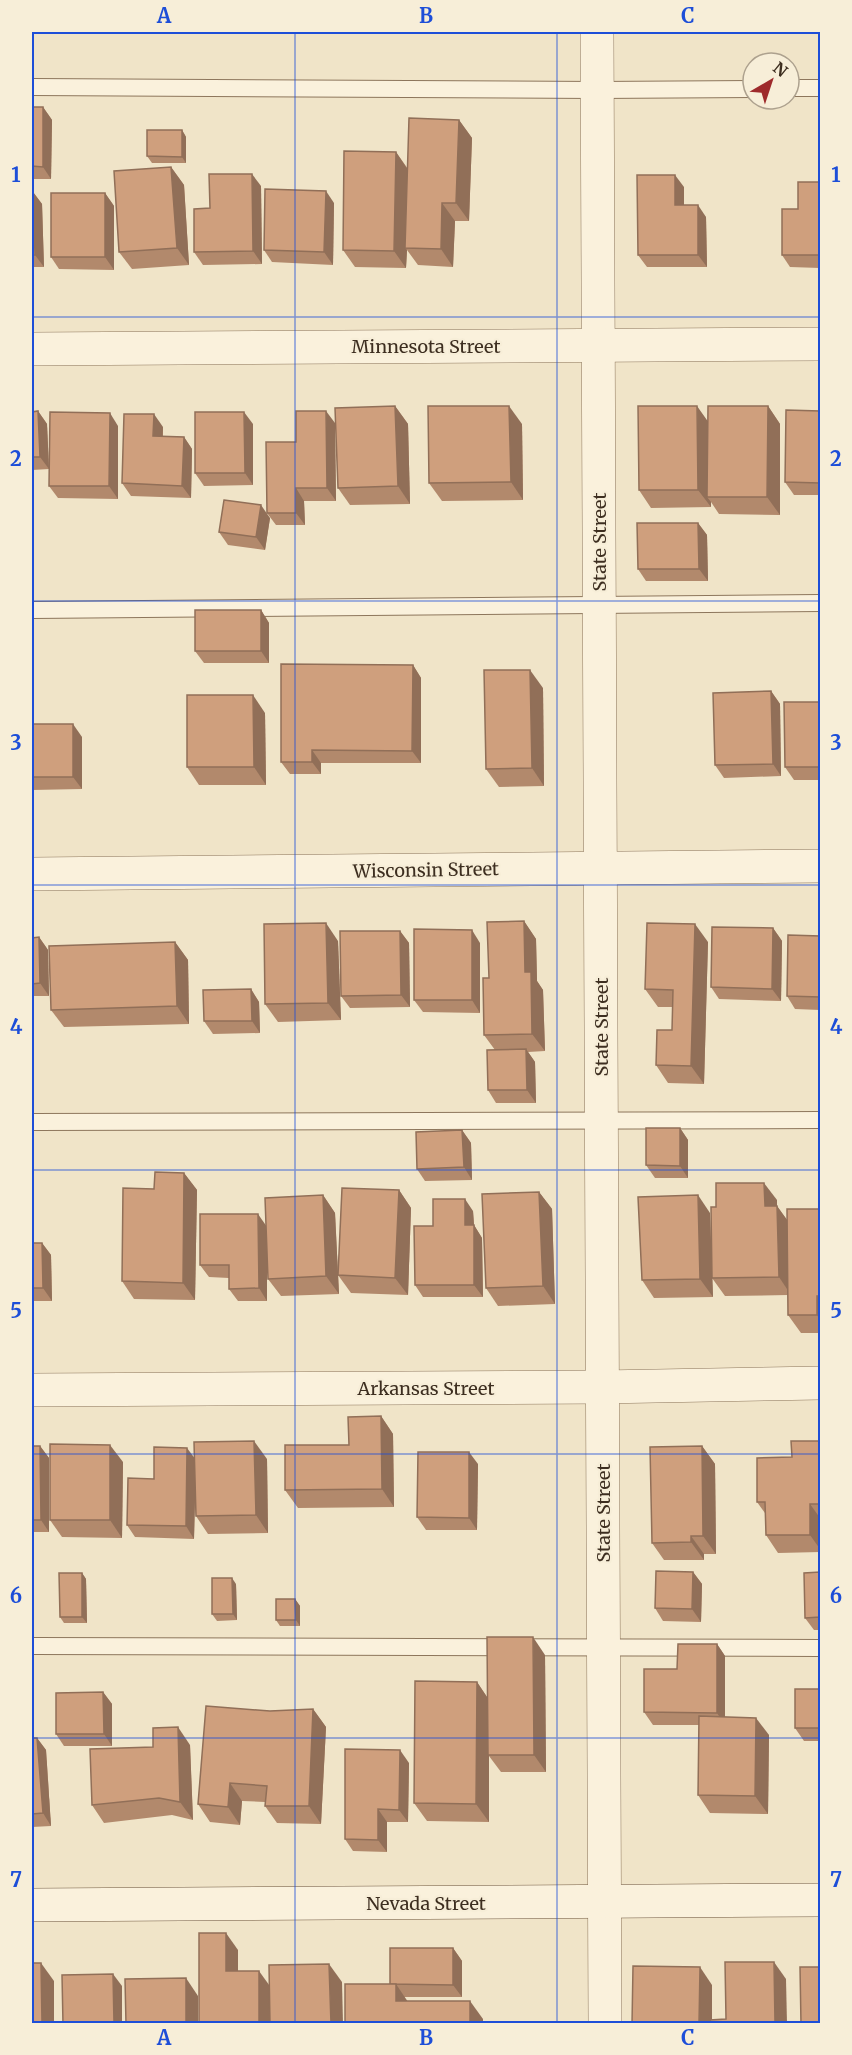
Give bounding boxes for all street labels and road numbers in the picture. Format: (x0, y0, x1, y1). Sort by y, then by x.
street label: Minnesota Street (352, 335, 500, 358)
street label: State Street (588, 492, 611, 592)
street label: Wisconsin Street (352, 857, 499, 883)
street label: State Street (590, 977, 613, 1077)
street label: Arkansas Street (357, 1377, 494, 1400)
street label: State Street (592, 1463, 615, 1563)
street label: Nevada Street (366, 1892, 486, 1915)

